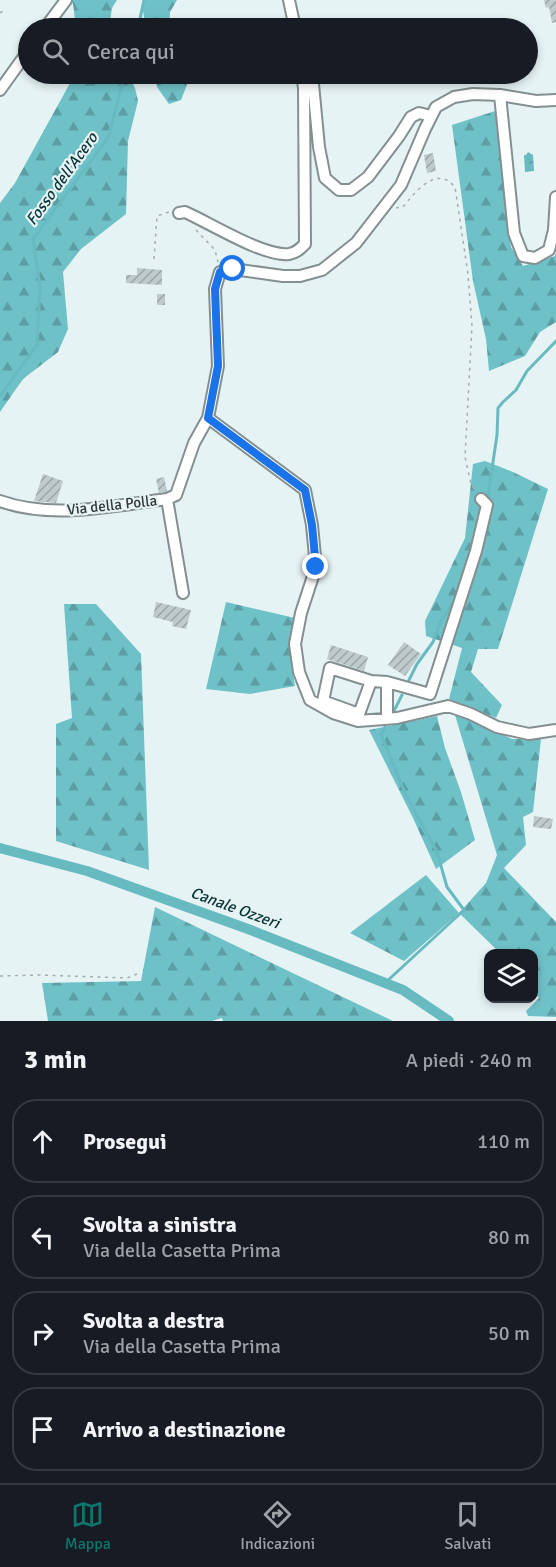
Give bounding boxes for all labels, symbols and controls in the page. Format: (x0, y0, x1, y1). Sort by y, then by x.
search box (18, 18, 538, 84)
icon: search (39, 35, 72, 68)
text: Cerca qui (87, 38, 175, 65)
water label: Fosso dell'Acero (22, 128, 103, 229)
route start (219, 255, 245, 281)
street label: Via della Polla (66, 491, 158, 519)
route end (302, 553, 328, 579)
water label: Canale Ozzeri (188, 883, 284, 934)
map controls (484, 949, 538, 1003)
button: layers (484, 949, 538, 1003)
text: 3 min (24, 1044, 87, 1076)
text: A piedi · 240 m (406, 1048, 532, 1073)
icon: ahead (26, 1125, 59, 1158)
text: Prosegui (83, 1128, 167, 1155)
text: 110 m (477, 1129, 530, 1154)
text: Svolta a sinistra (83, 1211, 237, 1238)
icon: left (26, 1221, 59, 1254)
text: 80 m (488, 1225, 530, 1250)
text: Via della Casetta Prima (83, 1238, 281, 1263)
text: Svolta a destra (83, 1307, 224, 1334)
icon: right (26, 1317, 59, 1350)
text: 50 m (488, 1321, 530, 1346)
text: Via della Casetta Prima (83, 1334, 281, 1359)
icon: arrive (26, 1413, 59, 1446)
text: Arrivo a destinazione (83, 1416, 286, 1443)
tab: Mappa (65, 1498, 111, 1554)
tab: Indicazioni (240, 1498, 315, 1554)
tab: Salvati (444, 1498, 491, 1554)

